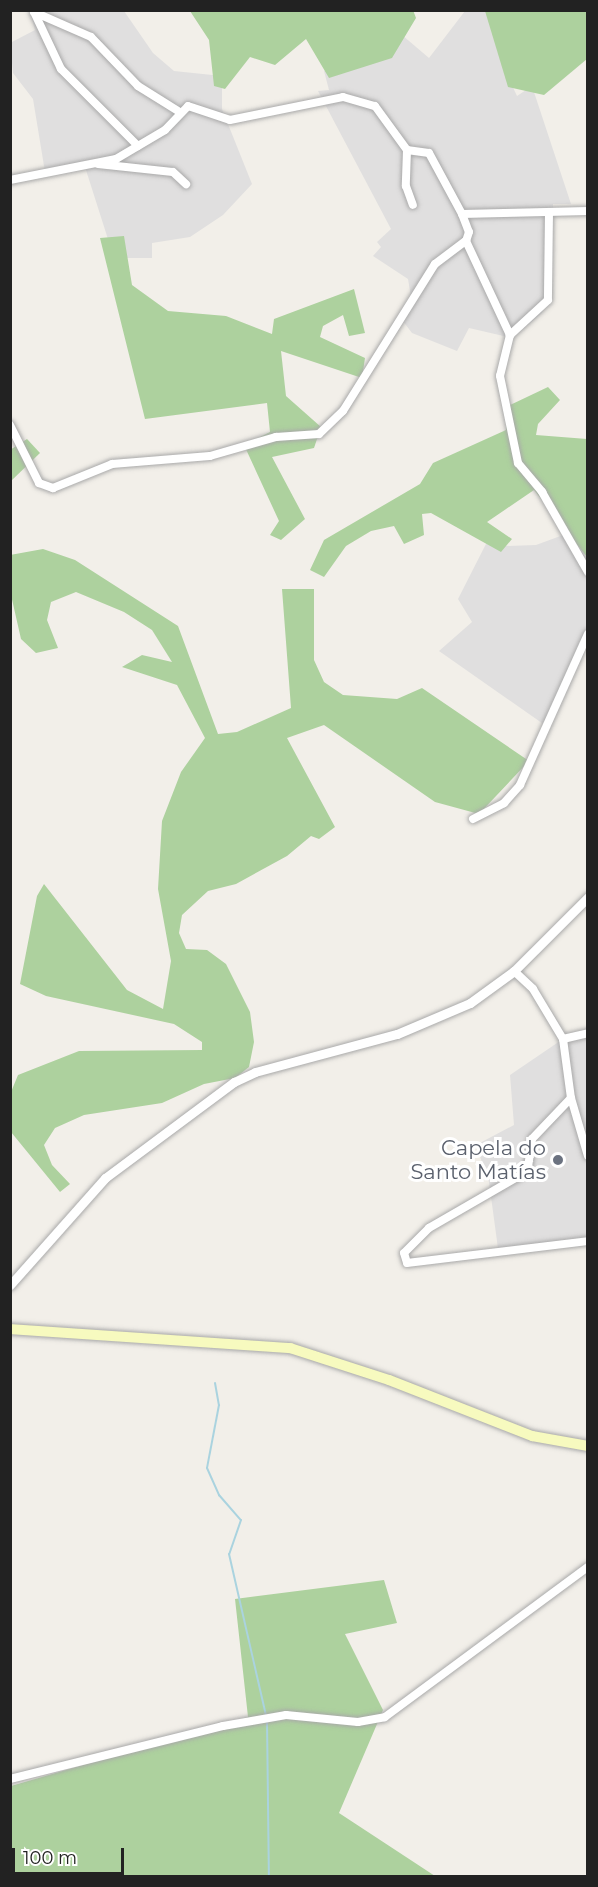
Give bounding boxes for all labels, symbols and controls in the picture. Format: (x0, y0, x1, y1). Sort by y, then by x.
place label: Capela do Santo Matías (410, 1135, 546, 1185)
marker: Capela do Santo Matías (551, 1153, 565, 1167)
scale bar (15, 1836, 128, 1874)
text: 100 m (23, 1847, 77, 1869)

